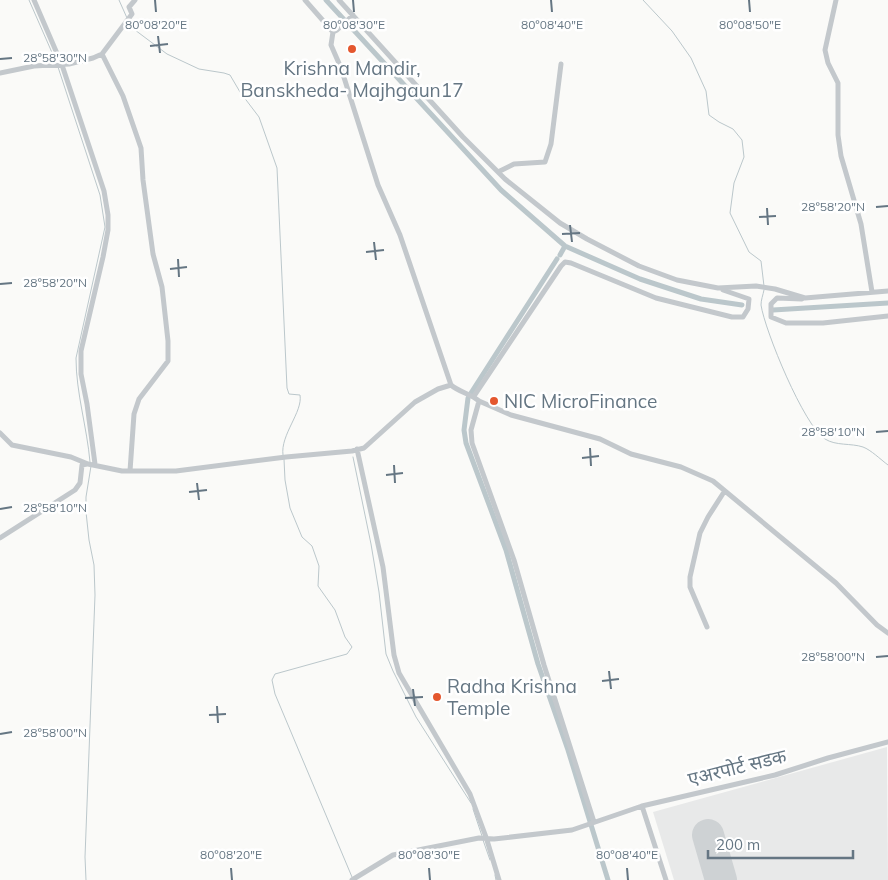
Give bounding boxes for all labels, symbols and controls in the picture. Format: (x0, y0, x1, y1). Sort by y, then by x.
text: 80°08'20"E (125, 17, 187, 32)
text: 80°08'30"E (323, 17, 385, 32)
text: 80°08'40"E (521, 17, 583, 32)
text: 80°08'50"E (719, 17, 781, 32)
marker: Krishna Mandir, Banskheda- Majhgaun17 (346, 43, 358, 55)
text: 28°58'30"N (23, 50, 87, 65)
place label: Krishna Mandir, Banskheda- Majhgaun17 (240, 56, 464, 102)
text: 28°58'20"N (801, 199, 865, 214)
text: 28°58'20"N (23, 275, 87, 290)
place label: NIC MicroFinance (504, 389, 657, 413)
marker: NIC MicroFinance (488, 395, 500, 407)
text: 28°58'10"N (801, 424, 865, 439)
text: 28°58'10"N (23, 500, 87, 515)
text: 28°58'00"N (801, 649, 865, 664)
place label: Radha Krishna Temple (447, 674, 577, 720)
marker: Radha Krishna Temple (431, 691, 443, 703)
text: 28°58'00"N (23, 725, 87, 740)
street label: एअरपोर्ट सडक (685, 743, 789, 791)
scale bar (708, 828, 853, 860)
text: 200 m (716, 835, 760, 854)
text: 80°08'20"E (200, 847, 262, 862)
text: 80°08'30"E (398, 847, 460, 862)
text: 80°08'40"E (596, 847, 658, 862)

